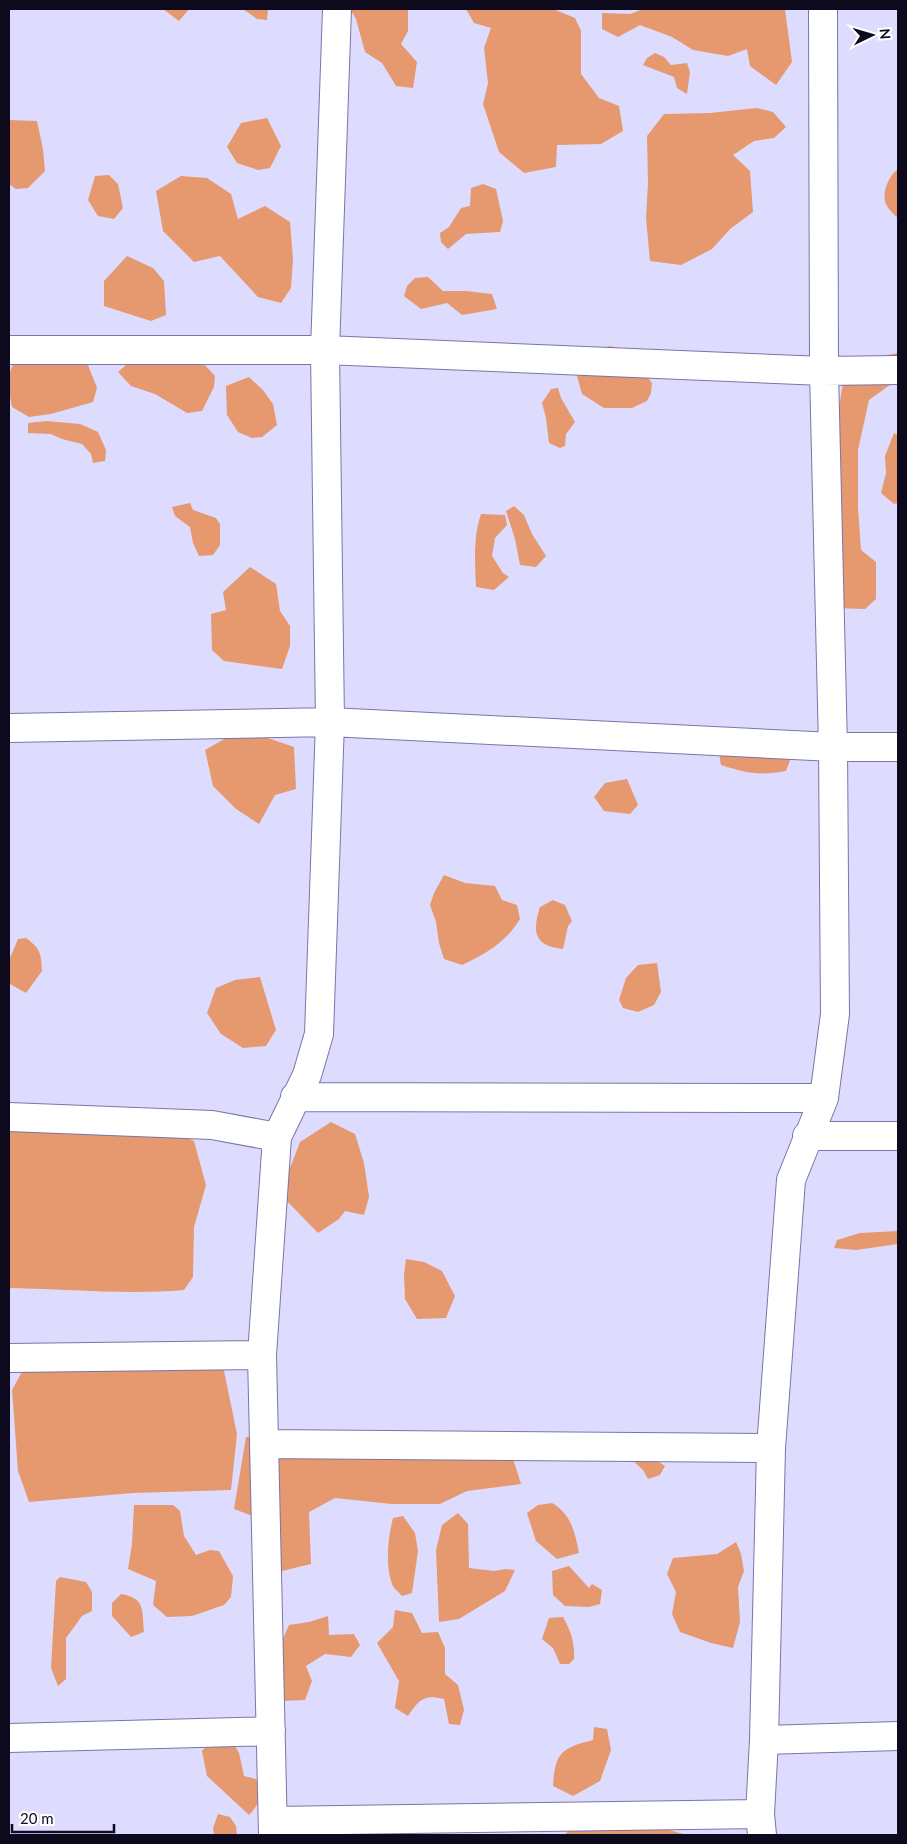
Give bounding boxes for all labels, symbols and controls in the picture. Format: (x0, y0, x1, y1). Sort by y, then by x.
north arrow (847, 10, 897, 60)
text: N (877, 28, 894, 40)
scale bar (12, 1802, 115, 1834)
text: 20 m (20, 1809, 54, 1827)

